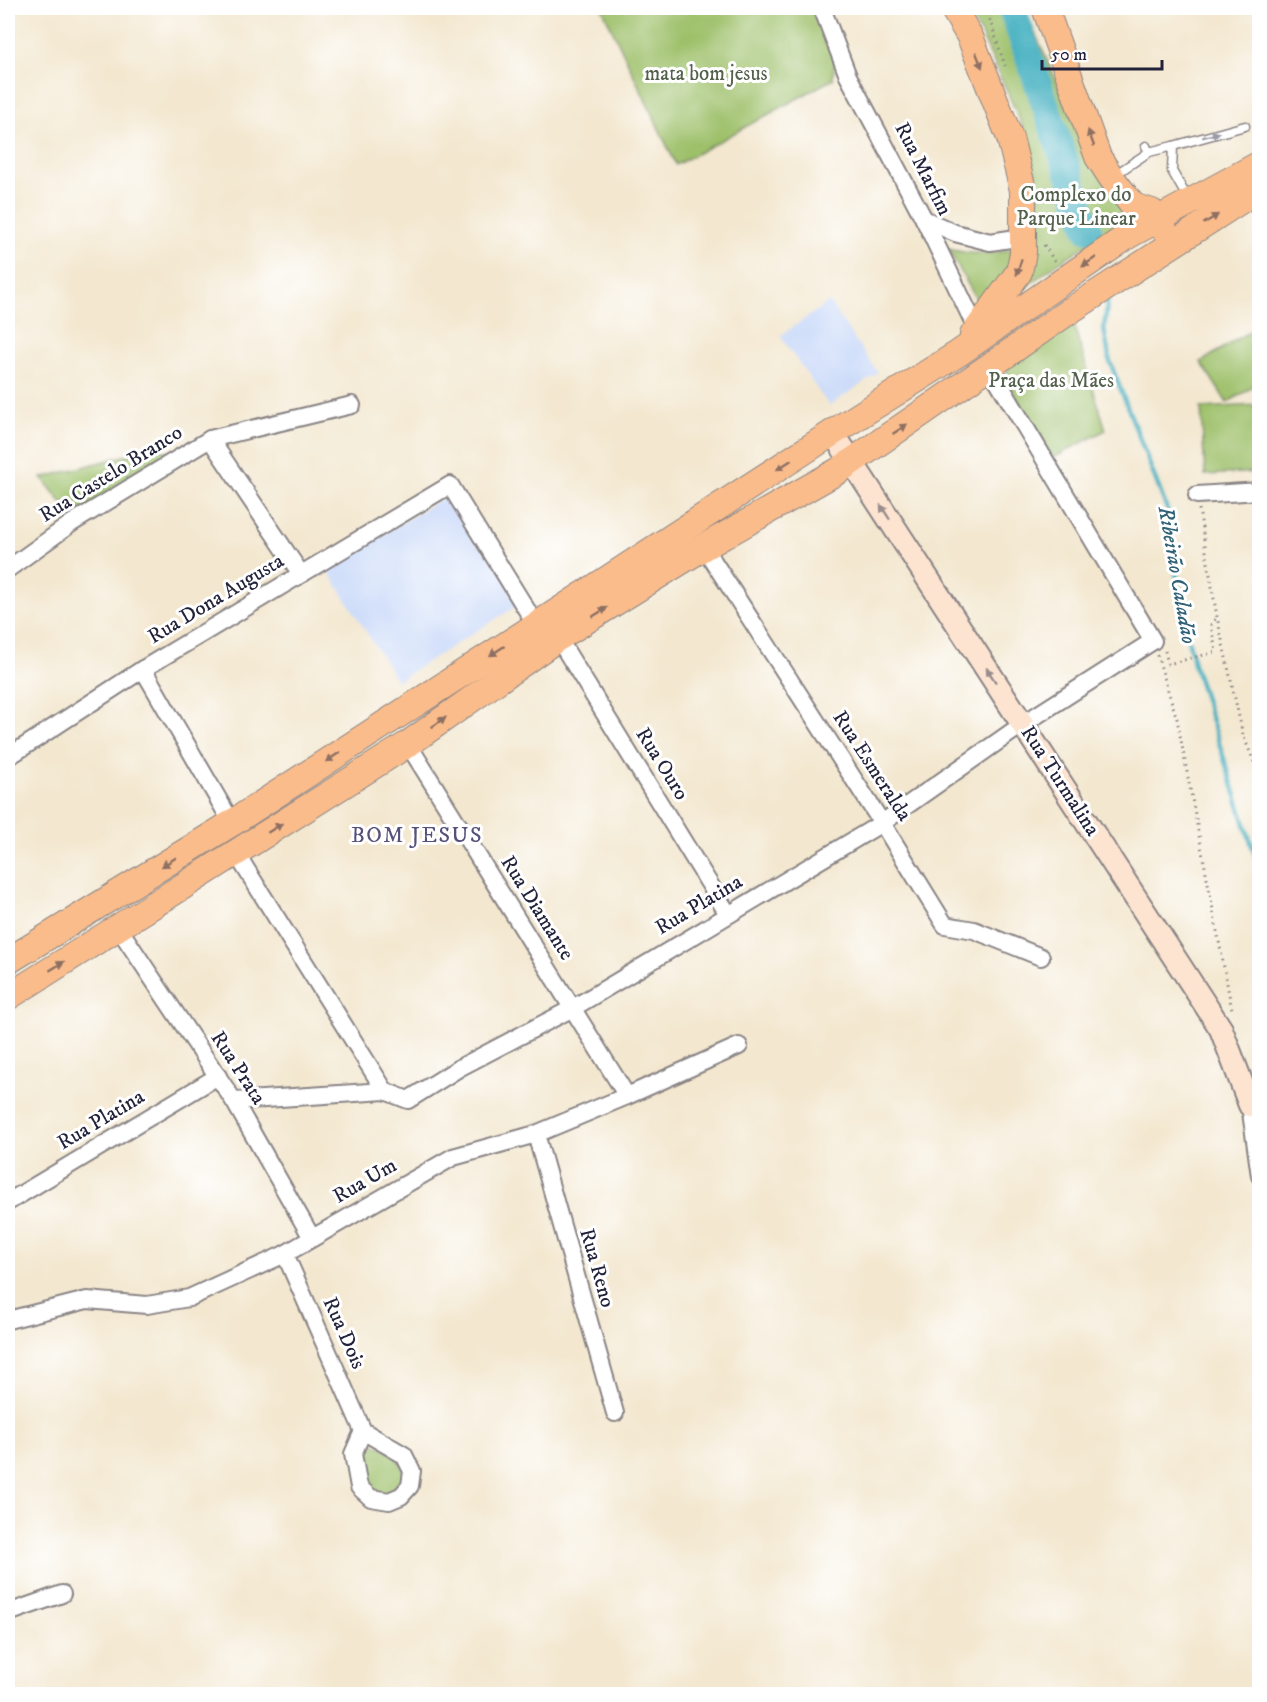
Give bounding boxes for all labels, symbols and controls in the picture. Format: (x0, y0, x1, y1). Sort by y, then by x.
scale bar (1042, 33, 1162, 71)
text: 50 m (1051, 44, 1087, 66)
one-way arrow (974, 51, 984, 69)
park label: mata bom jesus (644, 61, 768, 87)
street label: Rua Marfim (888, 118, 958, 220)
one-way arrow (1086, 129, 1096, 147)
one-way arrow (1202, 130, 1220, 140)
park label: Complexo do Parque Linear (1016, 182, 1136, 232)
one-way arrow (1203, 214, 1219, 225)
one-way arrow (1081, 257, 1097, 268)
one-way arrow (1013, 259, 1023, 277)
park label: Praça das Mães (988, 368, 1114, 394)
street label: Rua Castelo Branco (35, 420, 187, 528)
one-way arrow (892, 424, 908, 435)
one-way arrow (776, 459, 792, 470)
water label: Ribeirão Caladão (1151, 503, 1202, 646)
one-way arrow (879, 504, 890, 520)
street label: Rua Dona Augusta (143, 548, 289, 650)
one-way arrow (592, 606, 608, 617)
one-way arrow (488, 645, 505, 656)
one-way arrow (985, 668, 997, 684)
street label: Rua Esmeralda (827, 706, 917, 826)
one-way arrow (430, 716, 446, 728)
street label: Rua Turmalina (1015, 721, 1105, 841)
street label: Rua Ouro (630, 723, 694, 805)
one-way arrow (325, 752, 342, 763)
one-way arrow (267, 822, 283, 833)
district label: BOM JESUS (351, 822, 483, 849)
street label: Rua Diamante (495, 851, 580, 965)
one-way arrow (161, 857, 177, 868)
street label: Rua Platina (651, 869, 747, 941)
one-way arrow (49, 960, 65, 971)
street label: Rua Prata (205, 1026, 271, 1110)
street label: Rua Platina (53, 1084, 149, 1156)
street label: Rua Um (329, 1152, 402, 1210)
street label: Rua Reno (573, 1225, 621, 1311)
street label: Rua Dois (317, 1293, 371, 1373)

